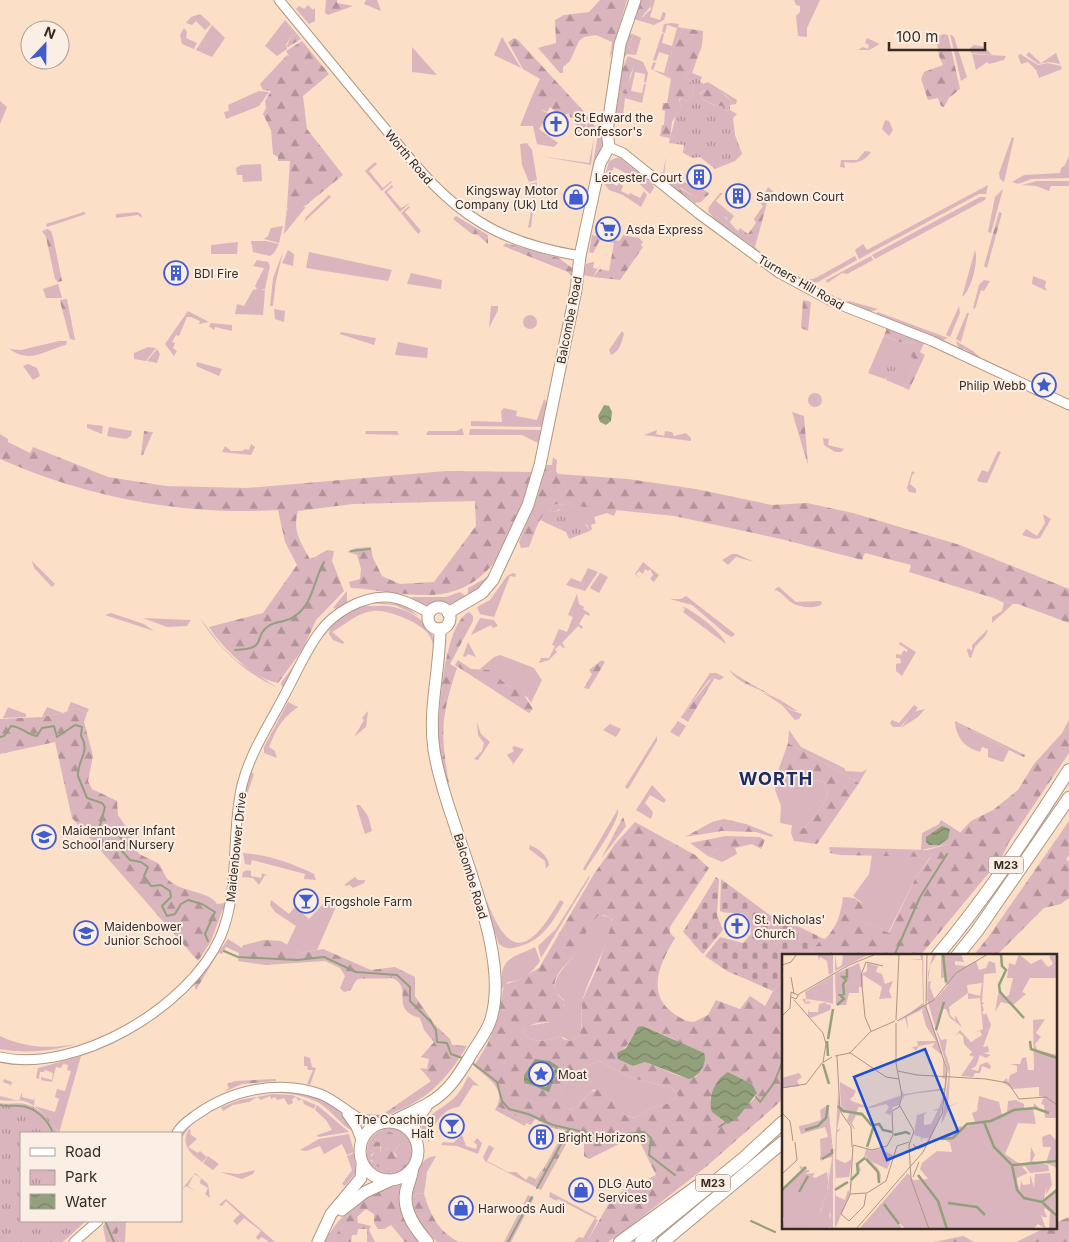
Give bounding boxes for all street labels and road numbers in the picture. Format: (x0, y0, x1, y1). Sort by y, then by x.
street label: Worth Road (382, 127, 436, 187)
street label: Turners Hill Road (755, 251, 847, 313)
street label: Balcombe Road (553, 275, 585, 365)
street label: Maidenbower Drive (223, 791, 249, 903)
street label: Balcombe Road (451, 831, 491, 921)
road number: M23 (988, 856, 1024, 874)
road number: M23 (696, 1174, 730, 1192)

